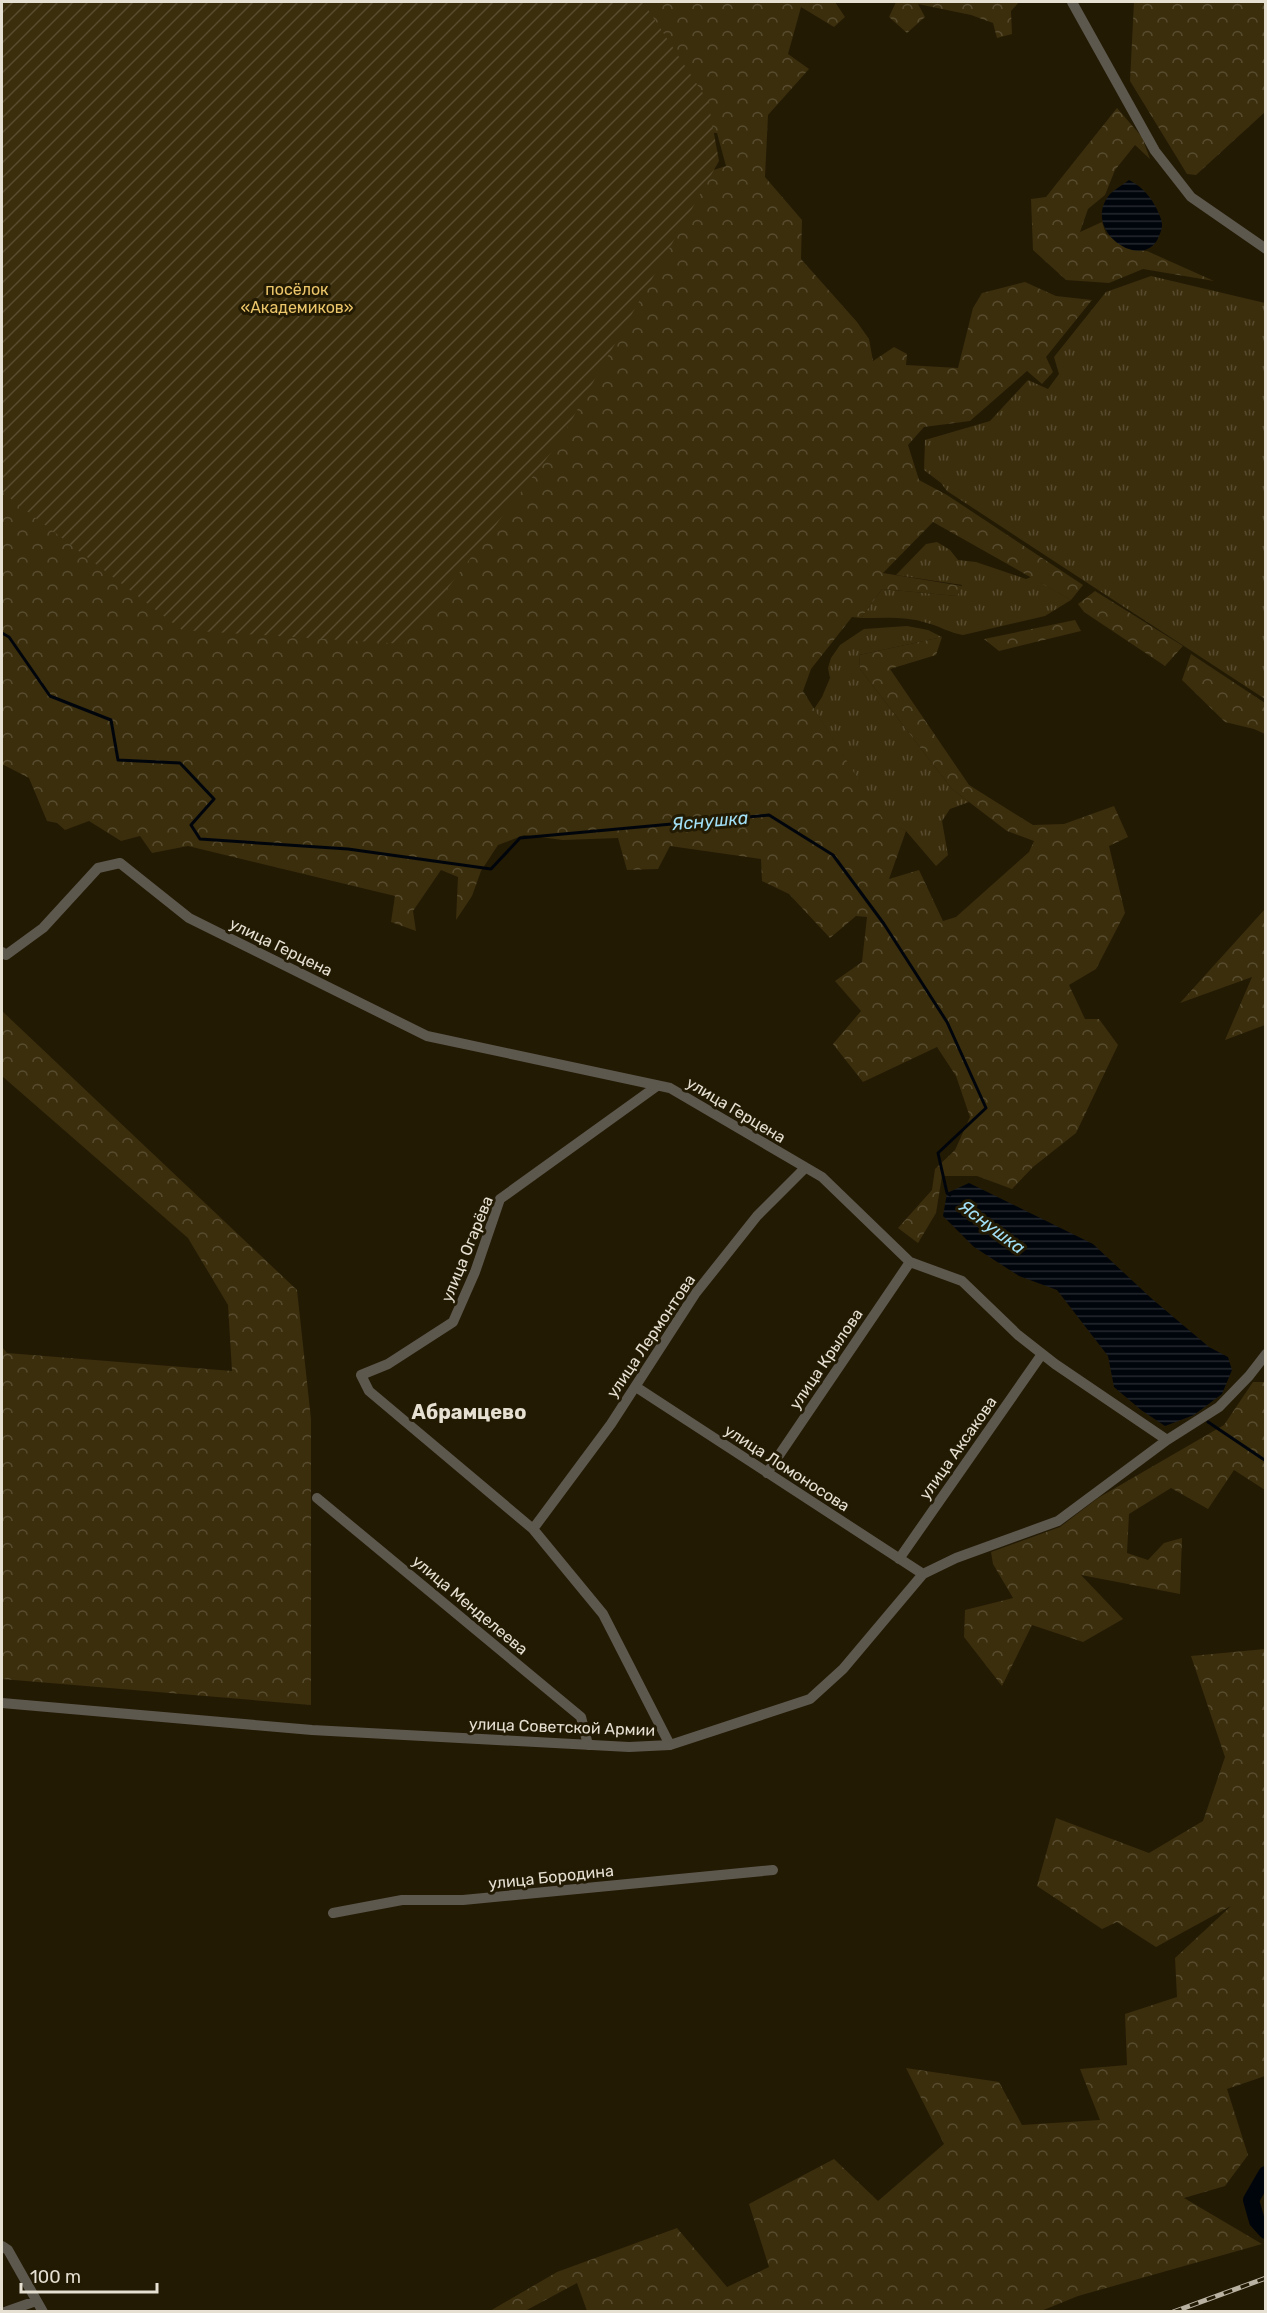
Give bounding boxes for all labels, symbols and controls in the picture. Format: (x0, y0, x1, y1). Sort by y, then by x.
park label: посёлок «Академиков» (240, 280, 354, 317)
water label: Яснушка (671, 807, 750, 835)
street label: улица Герцена (226, 914, 336, 980)
street label: улица Герцена (683, 1073, 789, 1147)
street label: улица Огарёва (437, 1193, 497, 1305)
water label: Яснушка (955, 1195, 1030, 1259)
street label: улица Лермонтова (603, 1271, 699, 1401)
street label: улица Крылова (785, 1305, 867, 1413)
street label: улица Аксакова (915, 1393, 1001, 1503)
district label: Абрамцево (412, 1400, 526, 1424)
street label: улица Ломоносова (721, 1420, 853, 1516)
street label: улица Менделеева (408, 1551, 532, 1659)
street label: улица Советской Армии (469, 1714, 655, 1740)
street label: улица Бородина (487, 1861, 615, 1893)
scale bar (21, 2256, 158, 2294)
text: 100 m (30, 2266, 81, 2288)

